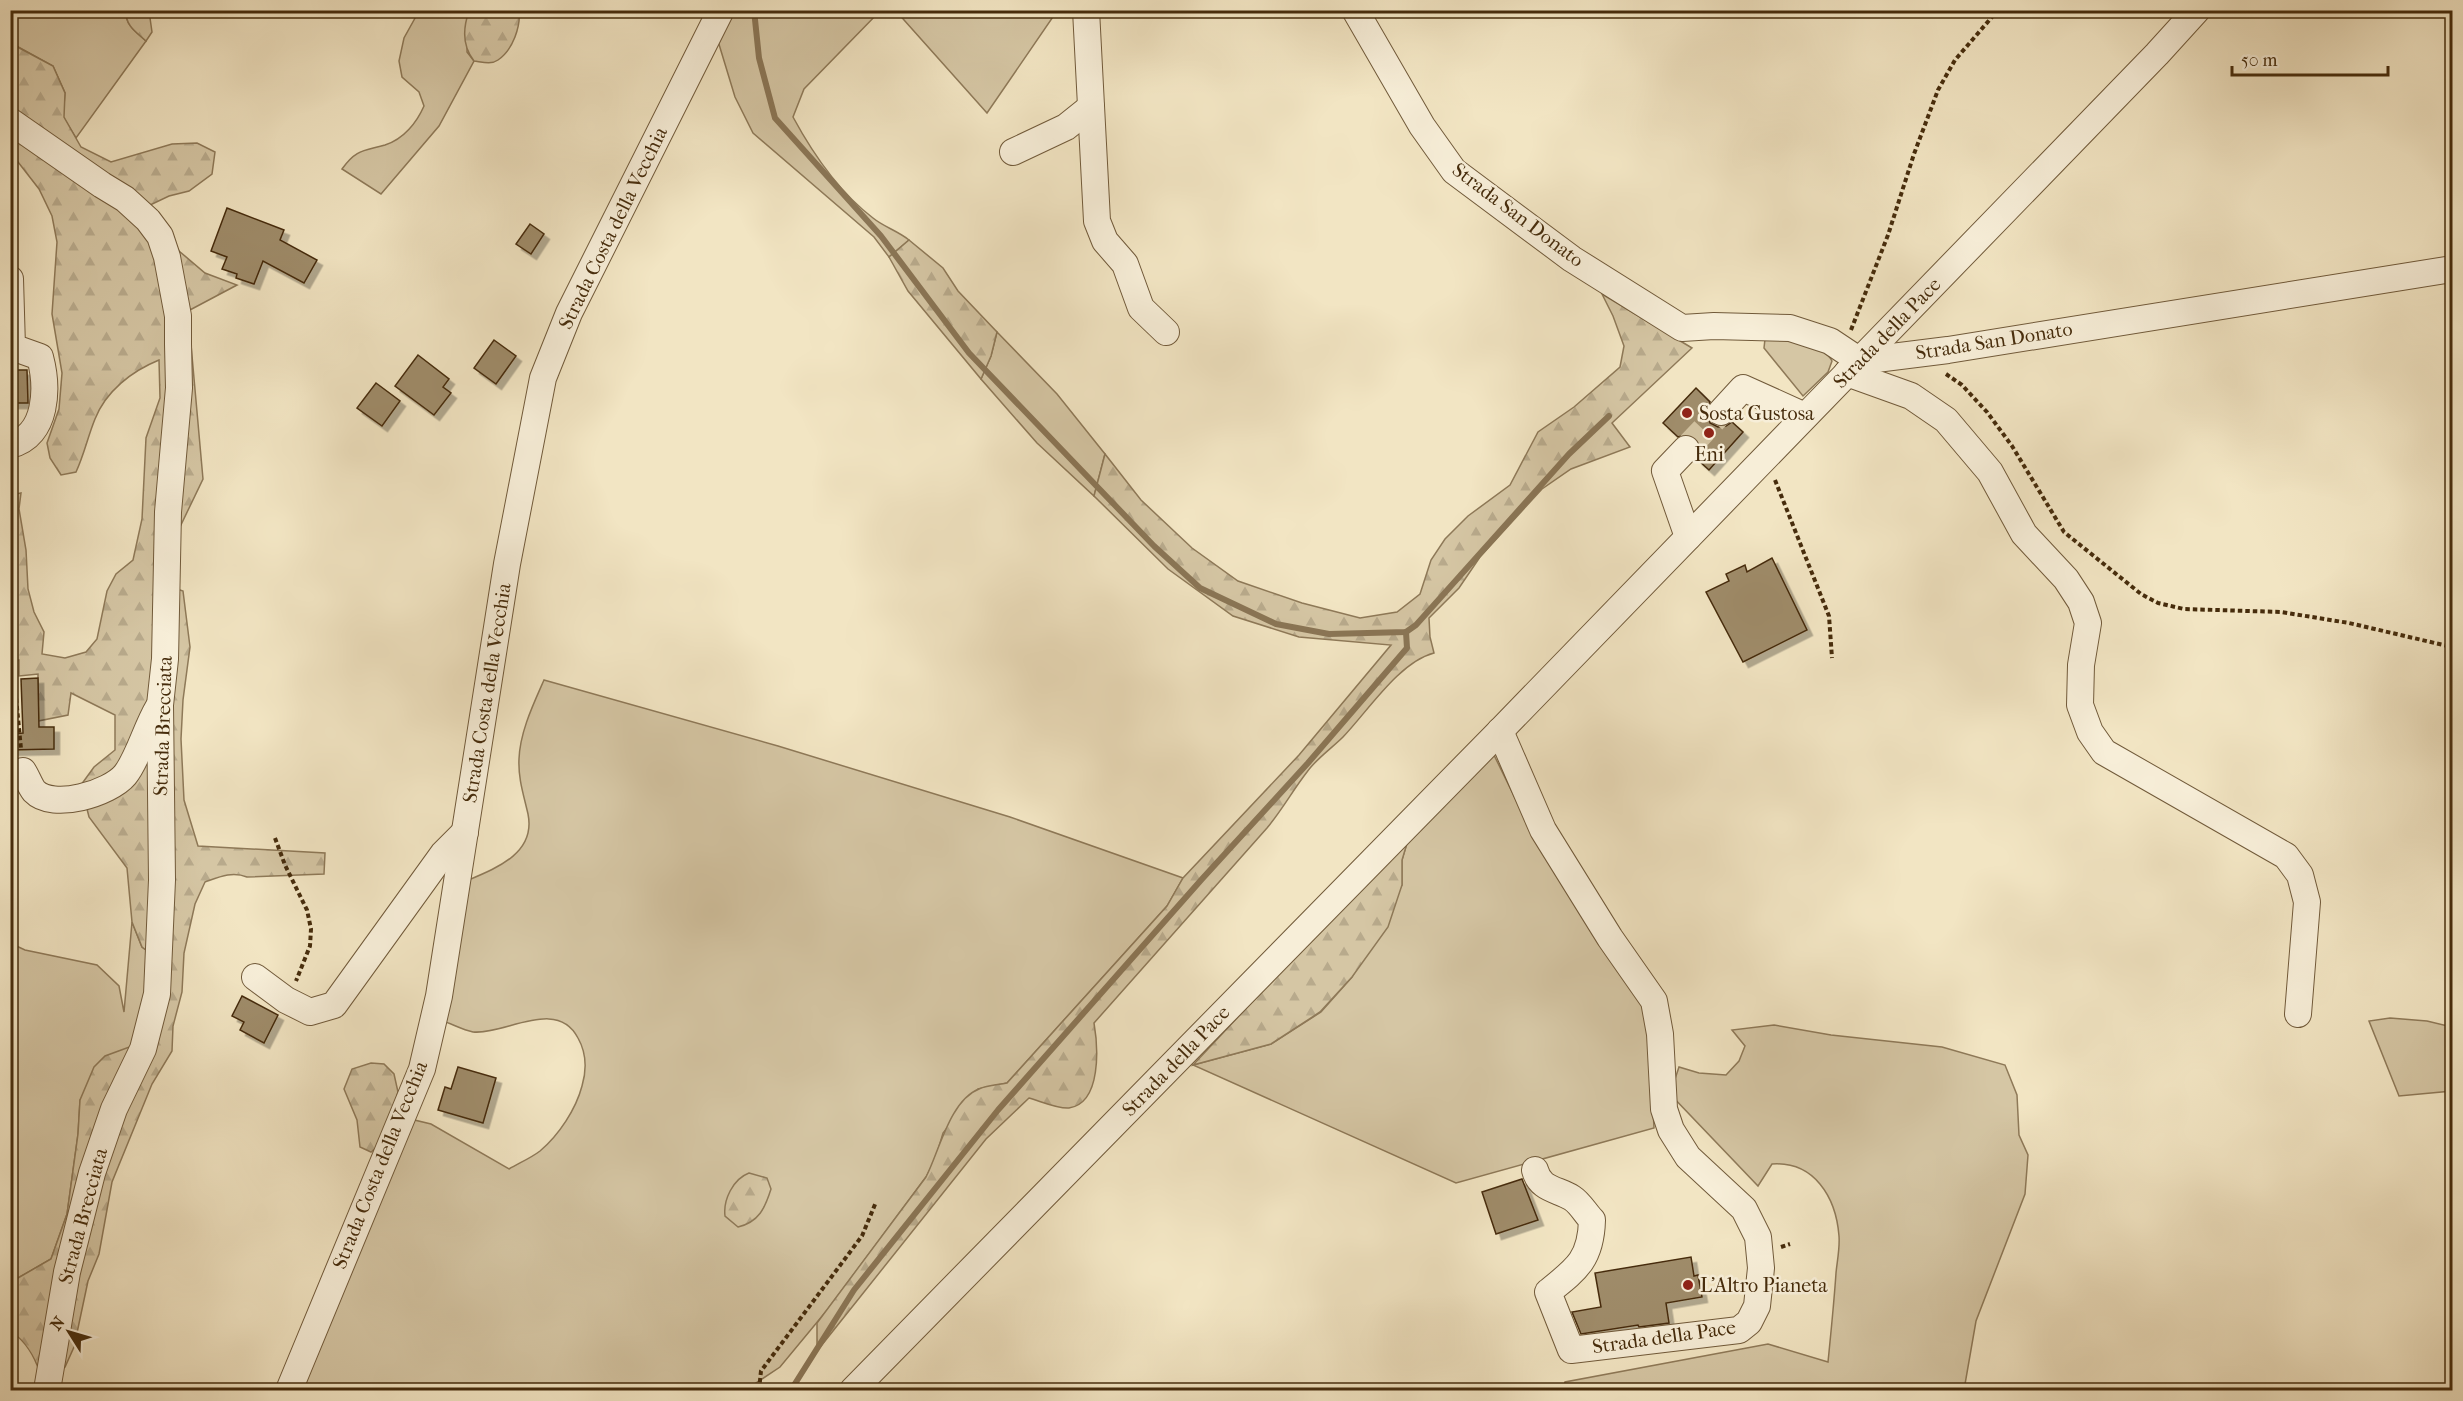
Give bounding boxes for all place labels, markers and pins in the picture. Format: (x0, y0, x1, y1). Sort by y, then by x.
place label: Sosta Gustosa (1699, 402, 1815, 425)
marker: Sosta Gustosa (1680, 406, 1694, 420)
marker: Eni (1702, 426, 1716, 440)
place label: Eni (1694, 443, 1724, 466)
place label: L'Altro Pianeta (1700, 1274, 1828, 1297)
marker: L'Altro Pianeta (1681, 1278, 1695, 1292)

